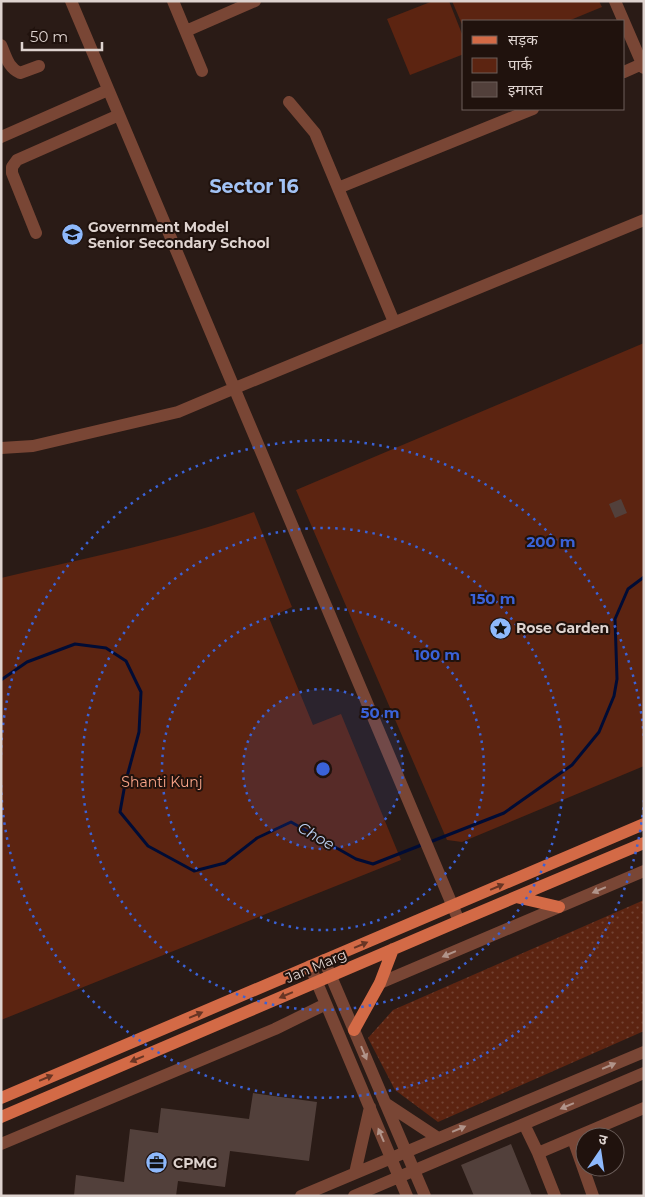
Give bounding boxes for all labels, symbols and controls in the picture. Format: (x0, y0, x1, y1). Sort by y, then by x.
scale bar (22, 20, 102, 52)
legend (462, 20, 625, 110)
text: 50 m (30, 27, 68, 46)
text: सड़क (508, 30, 538, 49)
text: पार्क (508, 55, 532, 74)
text: इमारत (508, 80, 543, 99)
district label: Sector 16 (209, 175, 299, 198)
place label: Government Model Senior Secondary School (88, 218, 270, 252)
school or university icon: Government Model Senior Secondary School (60, 223, 84, 247)
text: 200 m (526, 532, 576, 551)
text: 150 m (471, 589, 515, 608)
place icon: Rose Garden (488, 616, 512, 640)
place label: Rose Garden (516, 619, 609, 637)
text: 100 m (414, 645, 460, 664)
text: 50 m (360, 703, 400, 722)
centre of rings (314, 760, 332, 778)
park label: Shanti Kunj (121, 773, 203, 791)
water label: Choe (294, 817, 338, 854)
one-way arrow (490, 882, 504, 890)
one-way arrow (592, 887, 606, 895)
one-way arrow (354, 940, 368, 948)
street label: Jan Marg (282, 945, 349, 987)
one-way arrow (442, 950, 456, 958)
one-way arrow (279, 992, 293, 1000)
one-way arrow (189, 1011, 204, 1019)
one-way arrow (360, 1046, 368, 1060)
one-way arrow (130, 1056, 144, 1064)
one-way arrow (602, 1062, 616, 1070)
one-way arrow (39, 1074, 53, 1082)
one-way arrow (559, 1102, 574, 1110)
one-way arrow (452, 1125, 466, 1133)
north arrow (575, 1127, 625, 1177)
one-way arrow (377, 1128, 385, 1142)
text: उ (597, 1130, 610, 1149)
office icon: CPMG (145, 1151, 169, 1175)
place label: CPMG (173, 1154, 218, 1172)

